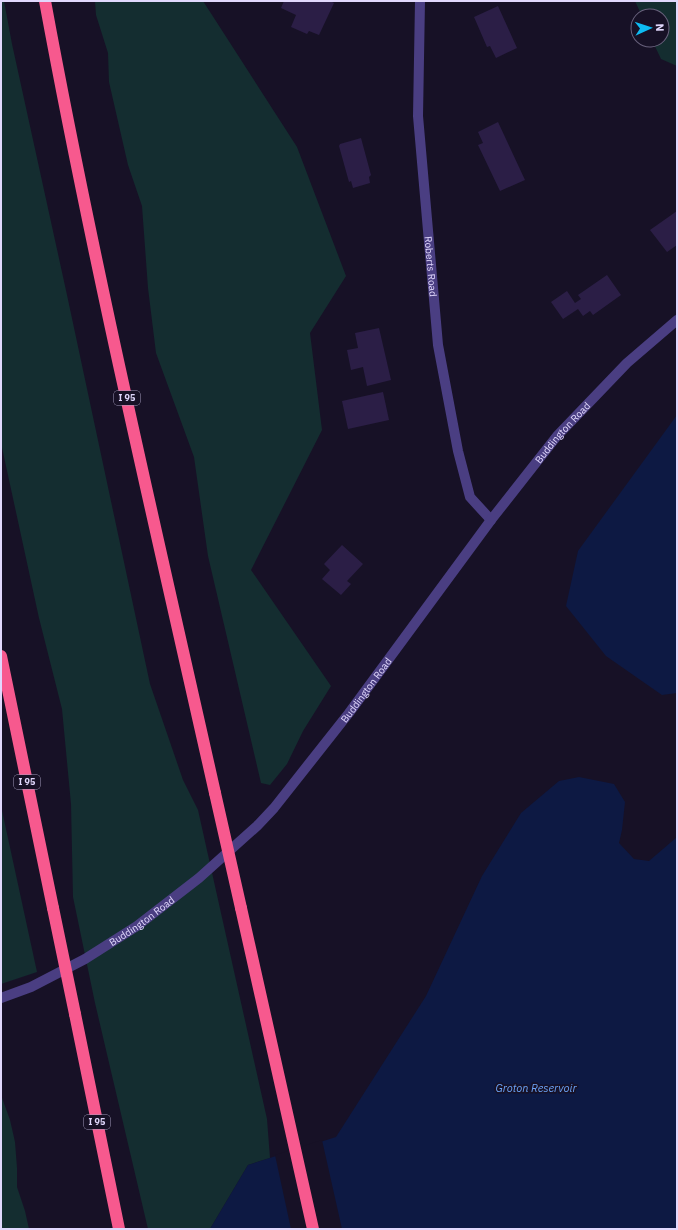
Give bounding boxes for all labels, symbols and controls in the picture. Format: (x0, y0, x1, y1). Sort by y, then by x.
north arrow (630, 8, 670, 48)
text: N (653, 23, 667, 32)
street label: Roberts Road (422, 236, 440, 297)
road number: I 95 (114, 391, 140, 405)
street label: Buddington Road (532, 399, 593, 466)
street label: Buddington Road (338, 655, 395, 725)
road number: I 95 (14, 775, 40, 789)
street label: Buddington Road (107, 893, 177, 949)
water label: Groton Reservoir (496, 1081, 577, 1095)
road number: I 95 (84, 1115, 110, 1129)

